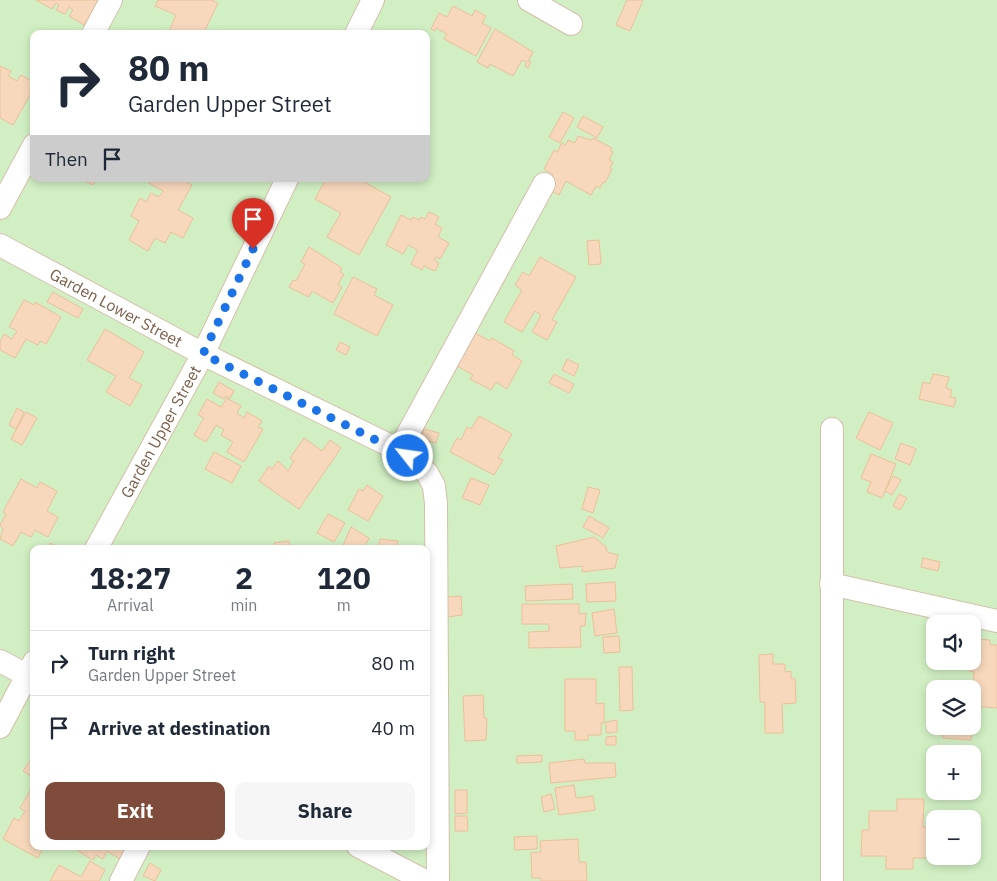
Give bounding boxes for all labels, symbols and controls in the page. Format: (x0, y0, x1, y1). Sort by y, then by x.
text: 80 m (128, 45, 210, 91)
icon: right (45, 50, 110, 115)
text: Garden Upper Street (128, 89, 332, 118)
icon: arrive (98, 145, 126, 173)
text: Then (45, 147, 88, 171)
pin (232, 198, 274, 249)
icon: arrive (239, 205, 267, 233)
street label: Garden Lower Street (46, 264, 186, 351)
street label: Garden Upper Street (116, 362, 205, 501)
position arrow (381, 429, 433, 481)
text: 18:27 (89, 558, 171, 597)
text: 2 (235, 558, 253, 597)
text: 120 (317, 558, 371, 597)
text: Arrival (107, 595, 154, 615)
text: min (230, 595, 257, 615)
text: m (337, 595, 351, 615)
map controls (926, 615, 981, 865)
button: sound (926, 615, 981, 670)
text: Turn right (88, 641, 175, 665)
icon: right (45, 649, 73, 677)
text: 80 m (371, 651, 415, 675)
text: Garden Upper Street (88, 665, 236, 685)
button: layers (926, 680, 981, 735)
icon: arrive (45, 714, 73, 742)
text: Arrive at destination (88, 716, 271, 740)
text: 40 m (371, 716, 415, 740)
button: + (926, 745, 981, 800)
button: Exit (45, 782, 225, 840)
button: Share (235, 782, 415, 840)
button: − (926, 810, 981, 865)

